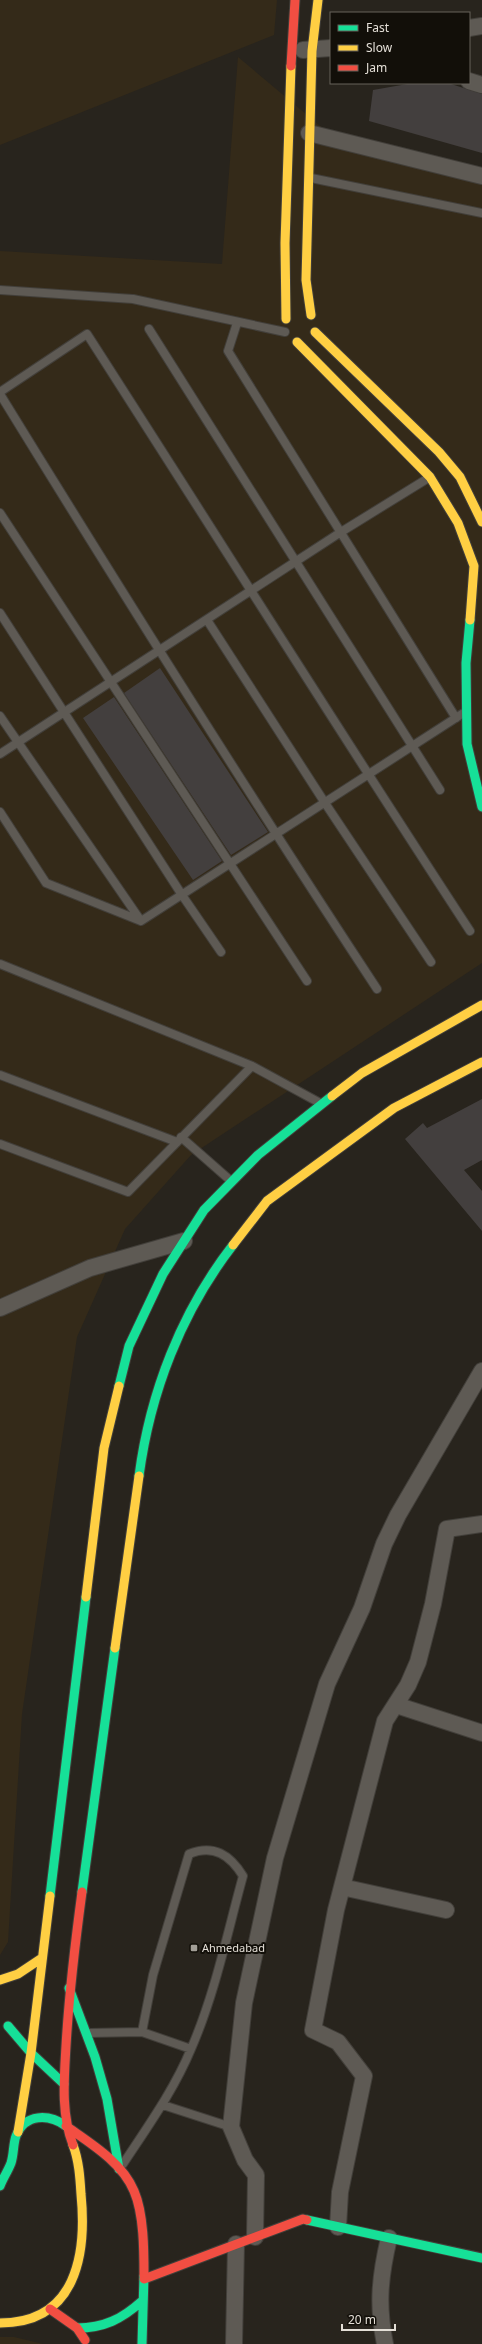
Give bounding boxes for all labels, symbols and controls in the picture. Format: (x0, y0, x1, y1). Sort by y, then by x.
legend (330, 12, 470, 84)
text: Fast (366, 19, 390, 36)
text: Slow (366, 39, 393, 56)
text: Jam (365, 59, 387, 76)
place label: Ahmedabad (202, 1940, 265, 1955)
marker: Ahmedabad (189, 1943, 199, 1953)
scale bar (342, 2306, 395, 2332)
text: 20 m (348, 2311, 376, 2328)

